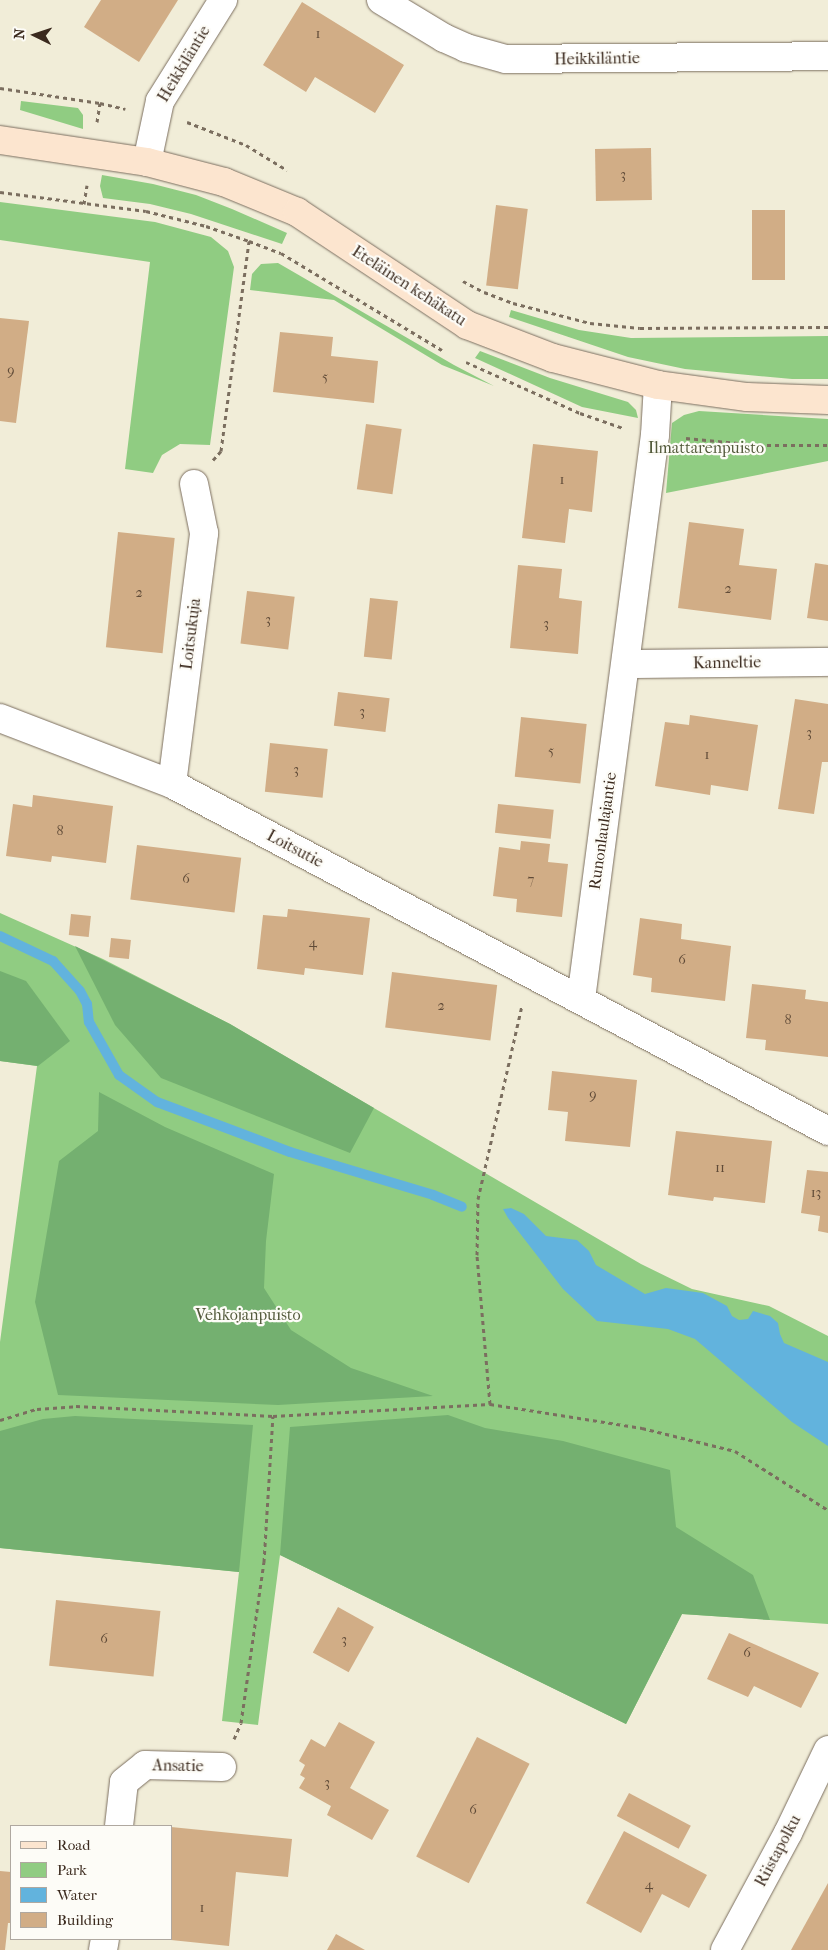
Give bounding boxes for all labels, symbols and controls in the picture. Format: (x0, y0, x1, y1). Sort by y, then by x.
north arrow (10, 10, 60, 60)
street label: Heikkiläntie (154, 22, 214, 106)
house number: 1 (316, 26, 320, 42)
text: N (11, 28, 28, 40)
street label: Heikkiläntie (554, 49, 640, 69)
house number: 3 (620, 167, 626, 183)
street label: Eteläinen kehäkatu (348, 242, 470, 330)
house number: 9 (7, 363, 15, 379)
house number: 5 (322, 369, 328, 385)
park label: Ilmattarenpuisto (648, 438, 764, 458)
house number: 1 (560, 472, 564, 488)
house number: 2 (724, 581, 732, 597)
house number: 2 (135, 585, 143, 601)
street label: Loitsukuja (177, 597, 205, 671)
house number: 3 (265, 612, 271, 628)
house number: 3 (543, 616, 549, 632)
street label: Kanneltie (693, 653, 761, 673)
house number: 3 (359, 704, 365, 720)
house number: 3 (806, 725, 812, 741)
house number: 5 (548, 743, 554, 759)
house number: 1 (705, 747, 709, 763)
house number: 3 (293, 762, 299, 778)
street label: Runonlaulajantie (585, 771, 621, 891)
house number: 8 (56, 823, 64, 839)
street label: Loitsutie (263, 826, 327, 872)
house number: 6 (182, 871, 190, 887)
house number: 7 (528, 872, 534, 888)
house number: 4 (309, 935, 317, 951)
house number: 6 (678, 952, 686, 968)
house number: 2 (437, 998, 445, 1014)
house number: 8 (784, 1012, 792, 1028)
house number: 9 (589, 1087, 597, 1103)
house number: 11 (715, 1160, 725, 1176)
house number: 13 (811, 1185, 821, 1201)
park label: Vehkojanpuisto (195, 1305, 301, 1325)
house number: 6 (100, 1631, 108, 1647)
house number: 3 (341, 1632, 347, 1648)
house number: 6 (743, 1645, 751, 1661)
street label: Ansatie (152, 1756, 204, 1776)
house number: 3 (324, 1775, 330, 1791)
house number: 6 (469, 1802, 477, 1818)
street label: Riistapolku (751, 1812, 805, 1890)
legend (10, 1825, 172, 1940)
text: Road (57, 1836, 90, 1854)
text: Park (57, 1861, 87, 1879)
house number: 4 (645, 1877, 653, 1893)
text: Water (57, 1886, 97, 1904)
house number: 1 (200, 1900, 204, 1916)
text: Building (57, 1911, 113, 1929)

